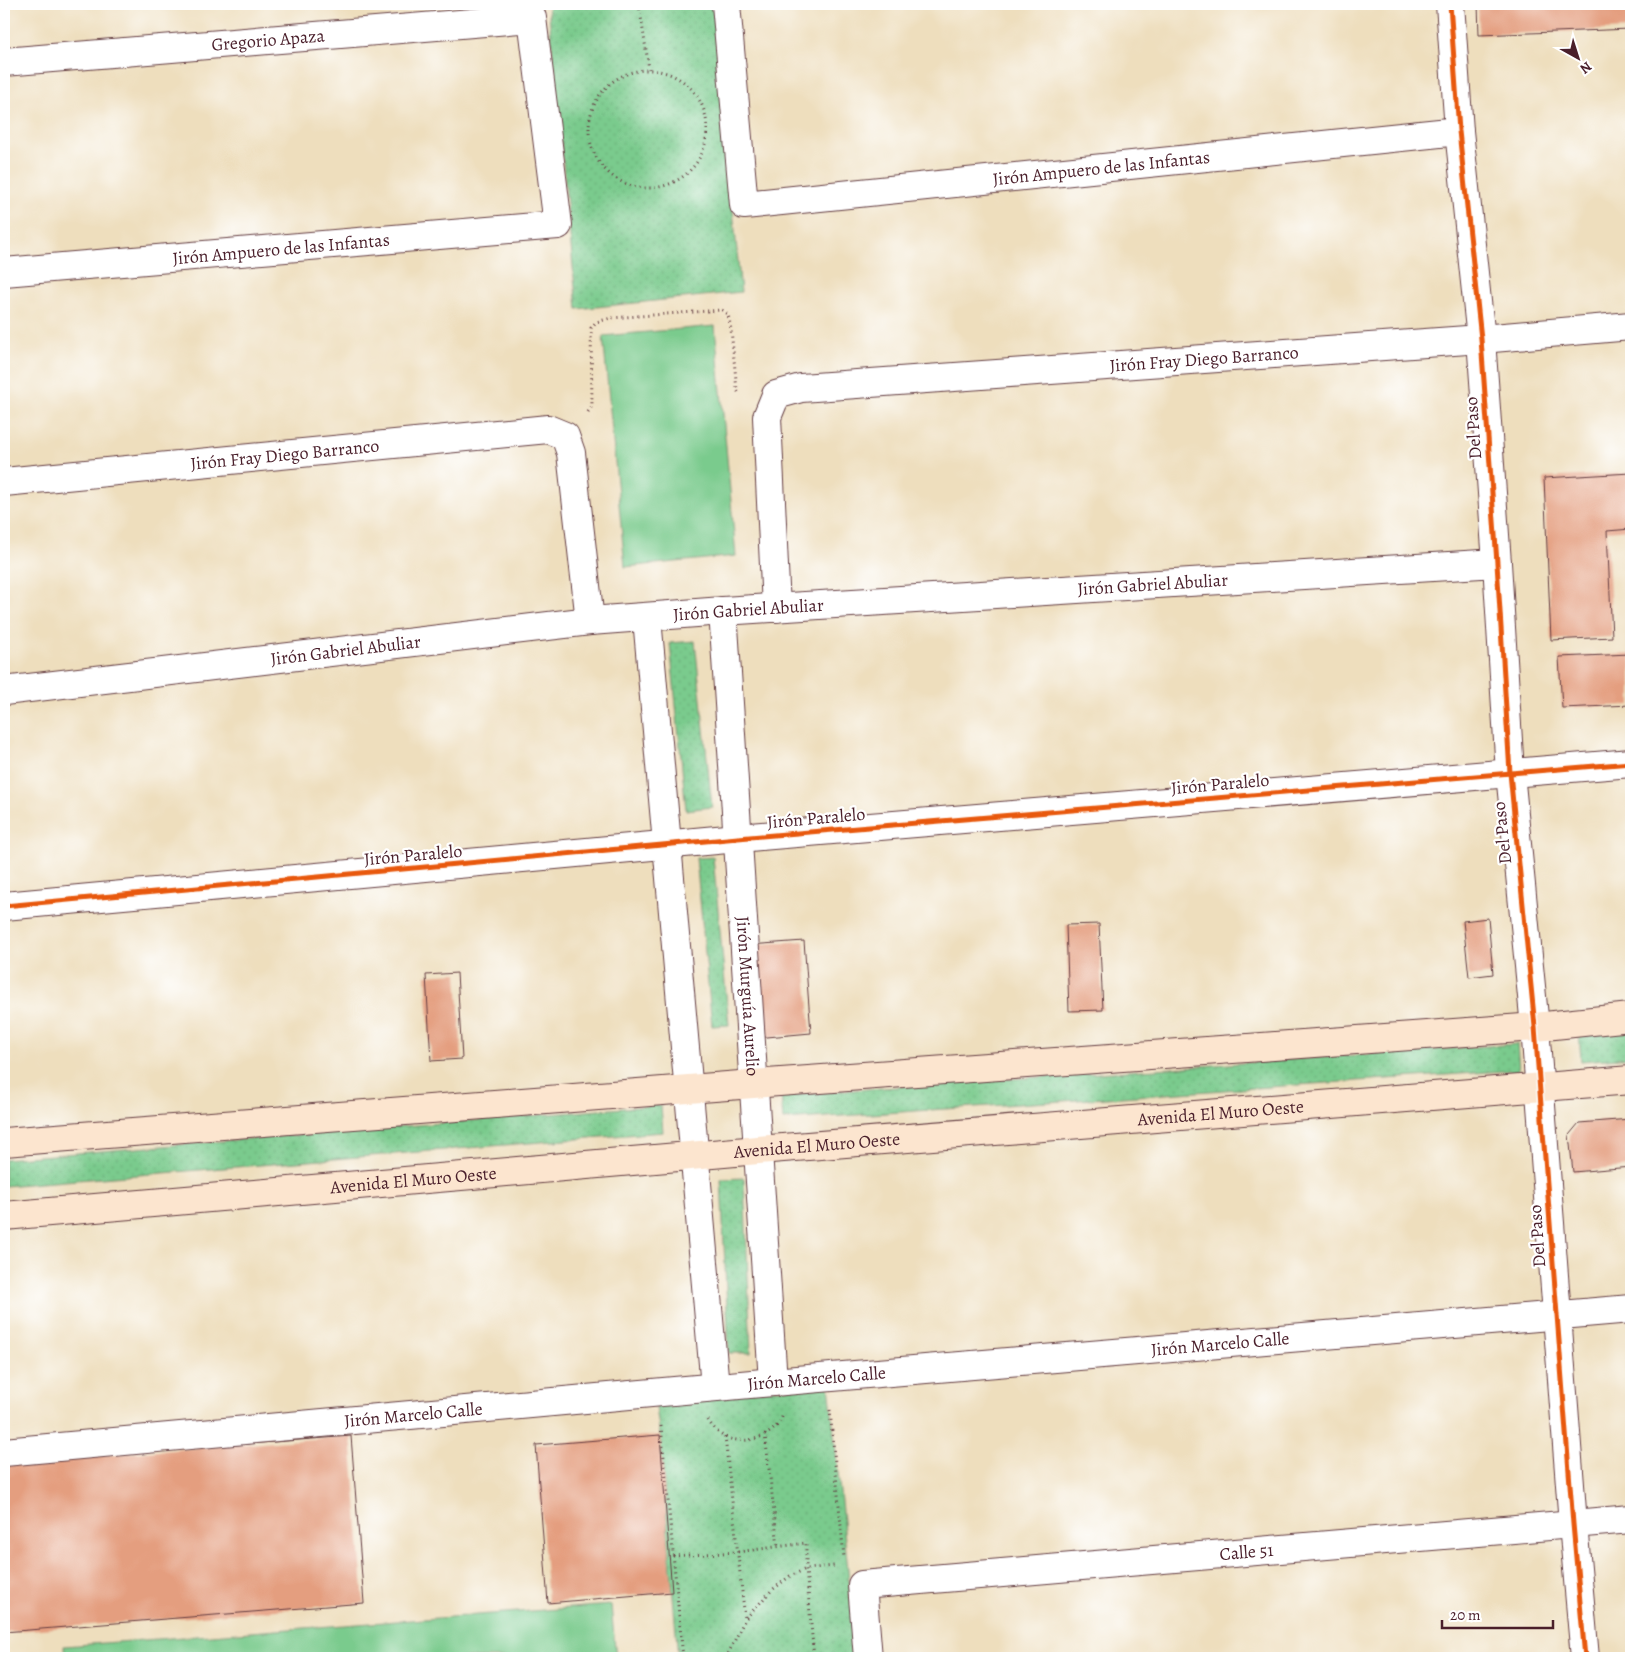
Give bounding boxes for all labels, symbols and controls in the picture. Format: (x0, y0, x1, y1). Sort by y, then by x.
street label: Gregorio Apaza (211, 23, 326, 57)
north arrow (1552, 32, 1602, 82)
text: N (1576, 57, 1596, 78)
street label: Jirón Ampuero de las Infantas (991, 145, 1211, 191)
street label: Jirón Ampuero de las Infantas (171, 228, 391, 270)
street label: Jirón Fray Diego Barranco (1109, 340, 1299, 378)
street label: Del Paso (1459, 396, 1487, 460)
street label: Jirón Fray Diego Barranco (189, 434, 380, 476)
street label: Jirón Gabriel Abuliar (1077, 568, 1229, 601)
street label: Jirón Gabriel Abuliar (672, 593, 825, 627)
street label: Jirón Gabriel Abuliar (269, 629, 422, 671)
street label: Jirón Paralelo (1170, 768, 1270, 800)
street label: Del Paso (1487, 800, 1517, 865)
street label: Jirón Paralelo (766, 802, 866, 834)
street label: Jirón Paralelo (363, 839, 463, 871)
street label: Jirón Murguía Aurelio (731, 915, 765, 1077)
street label: Avenida El Muro Oeste (1135, 1094, 1305, 1132)
street label: Avenida El Muro Oeste (732, 1127, 901, 1164)
street label: Avenida El Muro Oeste (328, 1161, 498, 1199)
street label: Del Paso (1523, 1204, 1551, 1268)
street label: Jirón Marcelo Calle (1150, 1326, 1290, 1362)
street label: Jirón Marcelo Calle (746, 1360, 887, 1396)
street label: Jirón Marcelo Calle (343, 1396, 484, 1433)
street label: Calle 51 (1218, 1538, 1274, 1566)
scale bar (1442, 1597, 1554, 1629)
text: 20 m (1450, 1605, 1481, 1625)

